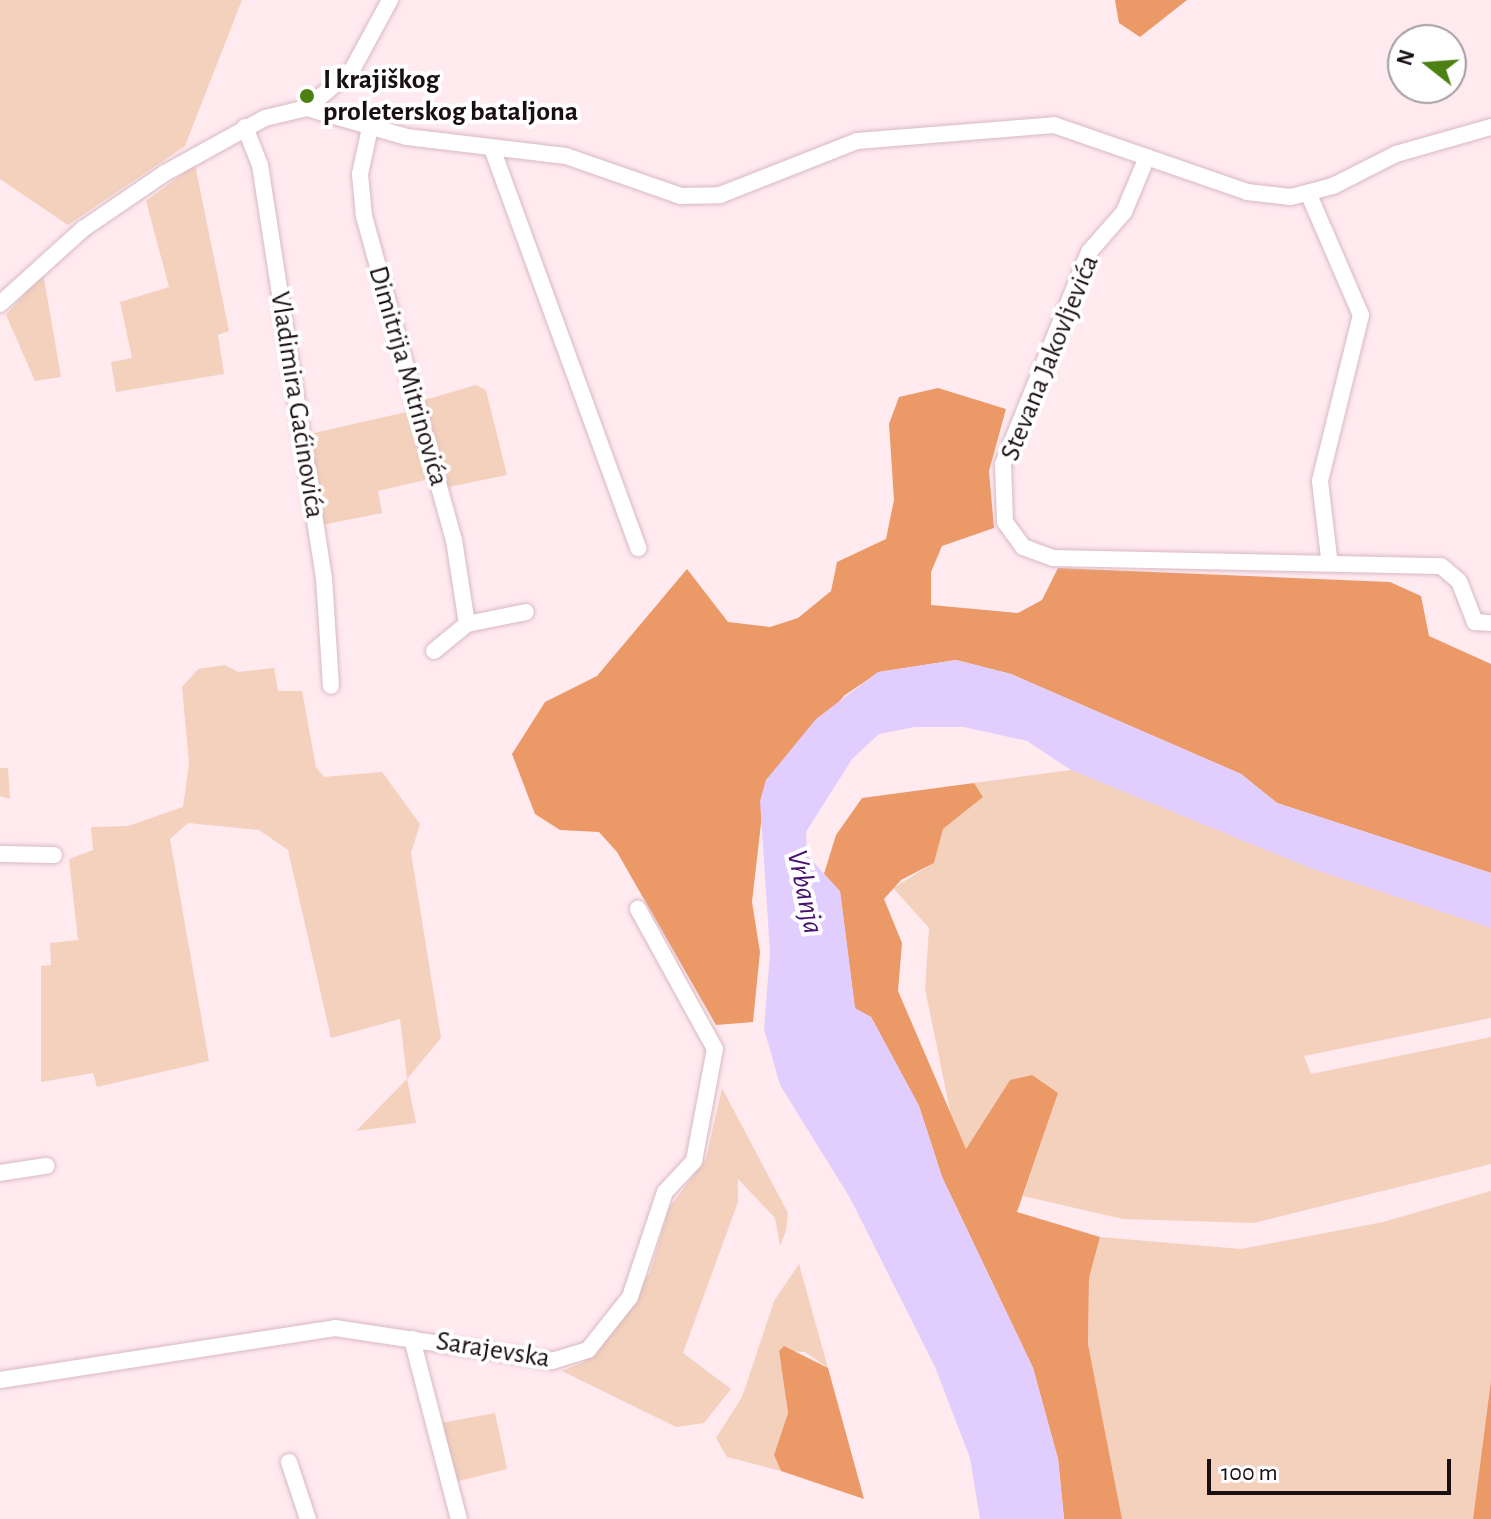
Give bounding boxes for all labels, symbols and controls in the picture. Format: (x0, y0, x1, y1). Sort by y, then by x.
north arrow (1387, 24, 1467, 104)
text: N (1393, 47, 1419, 68)
place label: I krajiškog proleterskog bataljona (323, 63, 578, 129)
marker: I krajiškog proleterskog bataljona (298, 87, 316, 105)
street label: Stevana Jakovljevića (993, 250, 1107, 466)
street label: Dimitrija Mitrinovića (361, 262, 455, 490)
street label: Vladimira Gaćinovića (262, 289, 332, 521)
water label: Vrbanja (779, 847, 831, 937)
street label: Sarajevska (434, 1324, 552, 1376)
scale bar (1211, 1443, 1455, 1493)
text: 100 m (1221, 1461, 1278, 1485)

